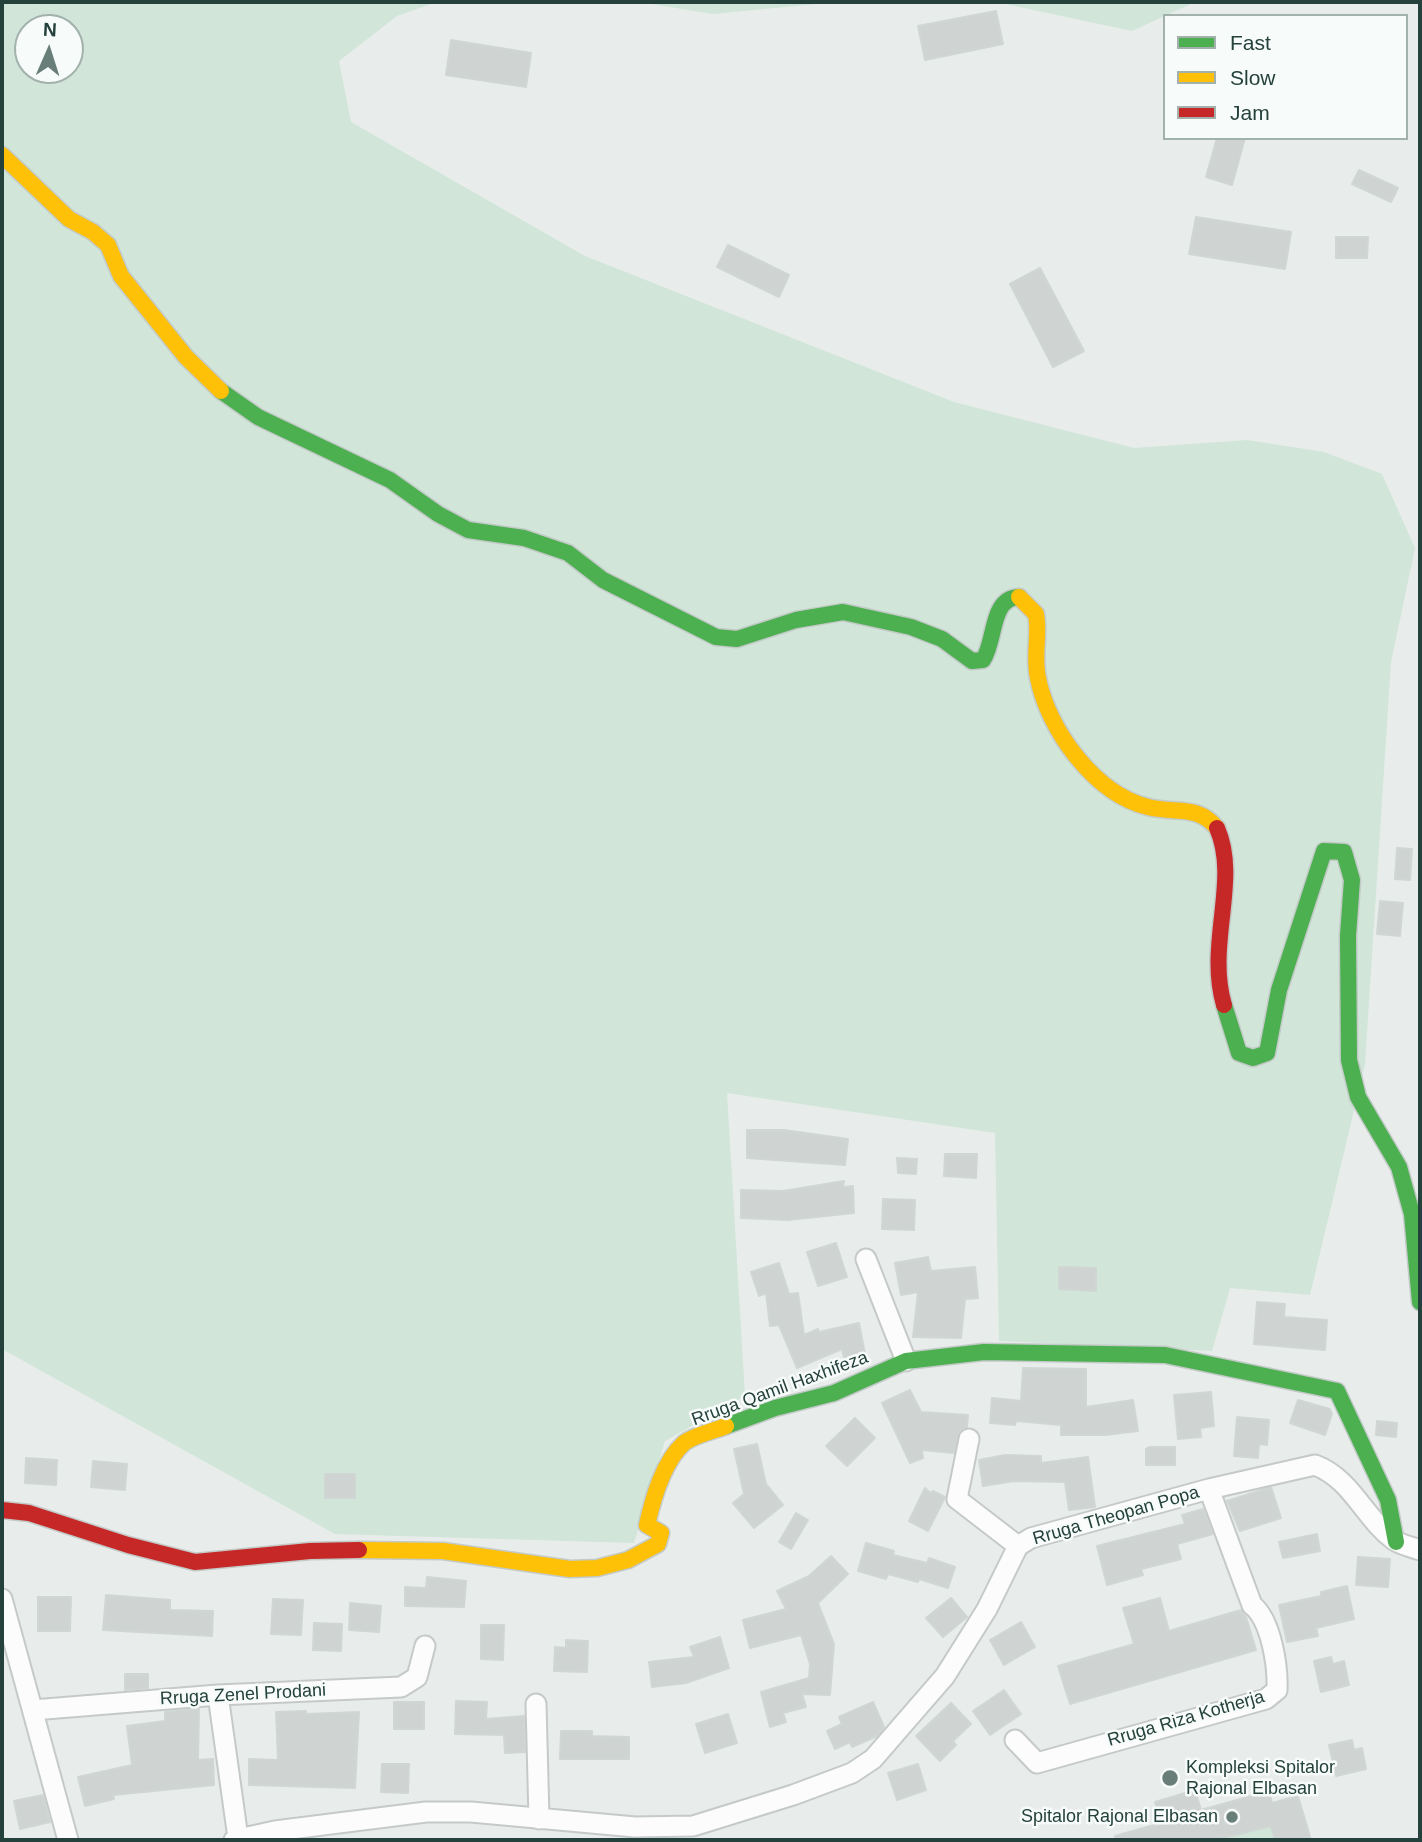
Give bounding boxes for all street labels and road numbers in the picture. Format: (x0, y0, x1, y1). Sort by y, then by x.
street label: Rruga Qamil Haxhifeza (689, 1347, 871, 1431)
street label: Rruga Theopan Popa (1030, 1482, 1202, 1550)
street label: Rruga Zenel Prodani (160, 1680, 326, 1710)
street label: Rruga Riza Kotherja (1105, 1686, 1267, 1752)

